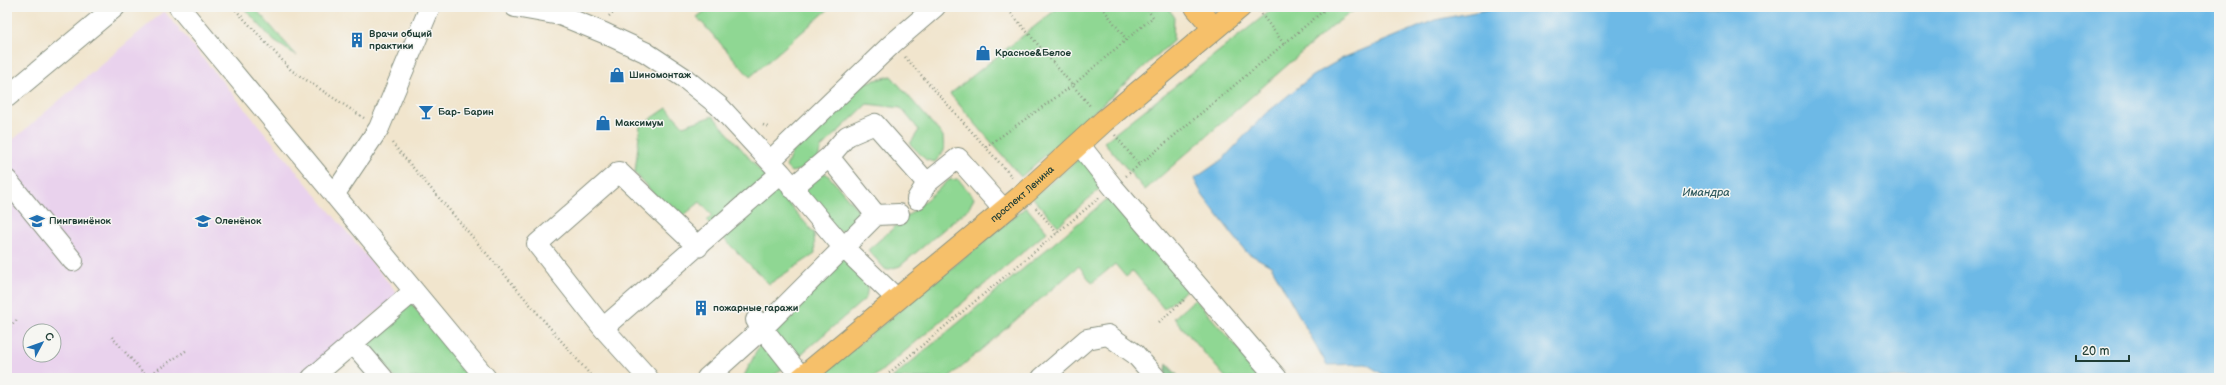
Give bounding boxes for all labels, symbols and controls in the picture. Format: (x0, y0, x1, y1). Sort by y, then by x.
place label: Врачи общий практики (369, 28, 432, 52)
building icon: Врачи общий практики (348, 31, 366, 49)
shop icon: Красное&Белое (974, 44, 992, 62)
place label: Красное&Белое (995, 47, 1072, 59)
shop icon: Шиномонтаж (608, 66, 626, 84)
place label: Шиномонтаж (629, 69, 692, 81)
bar icon: Бар- Барин (417, 103, 435, 121)
place label: Бар- Барин (438, 106, 494, 118)
shop icon: Максимум (594, 114, 612, 132)
place label: Максимум (615, 117, 664, 129)
street label: проспект Ленина (988, 163, 1057, 225)
water label: Имандра (1682, 186, 1730, 199)
school or university icon: Пингвинёнок (28, 212, 46, 230)
school or university icon: Оленёнок (194, 212, 212, 230)
place label: Пингвинёнок (49, 215, 112, 227)
place label: Оленёнок (215, 215, 262, 227)
building icon: пожарные гаражи (692, 299, 710, 317)
place label: пожарные гаражи (713, 302, 799, 314)
north arrow (22, 323, 62, 363)
text: С (42, 330, 57, 344)
scale bar (2076, 337, 2129, 363)
text: 20 m (2082, 344, 2109, 359)

